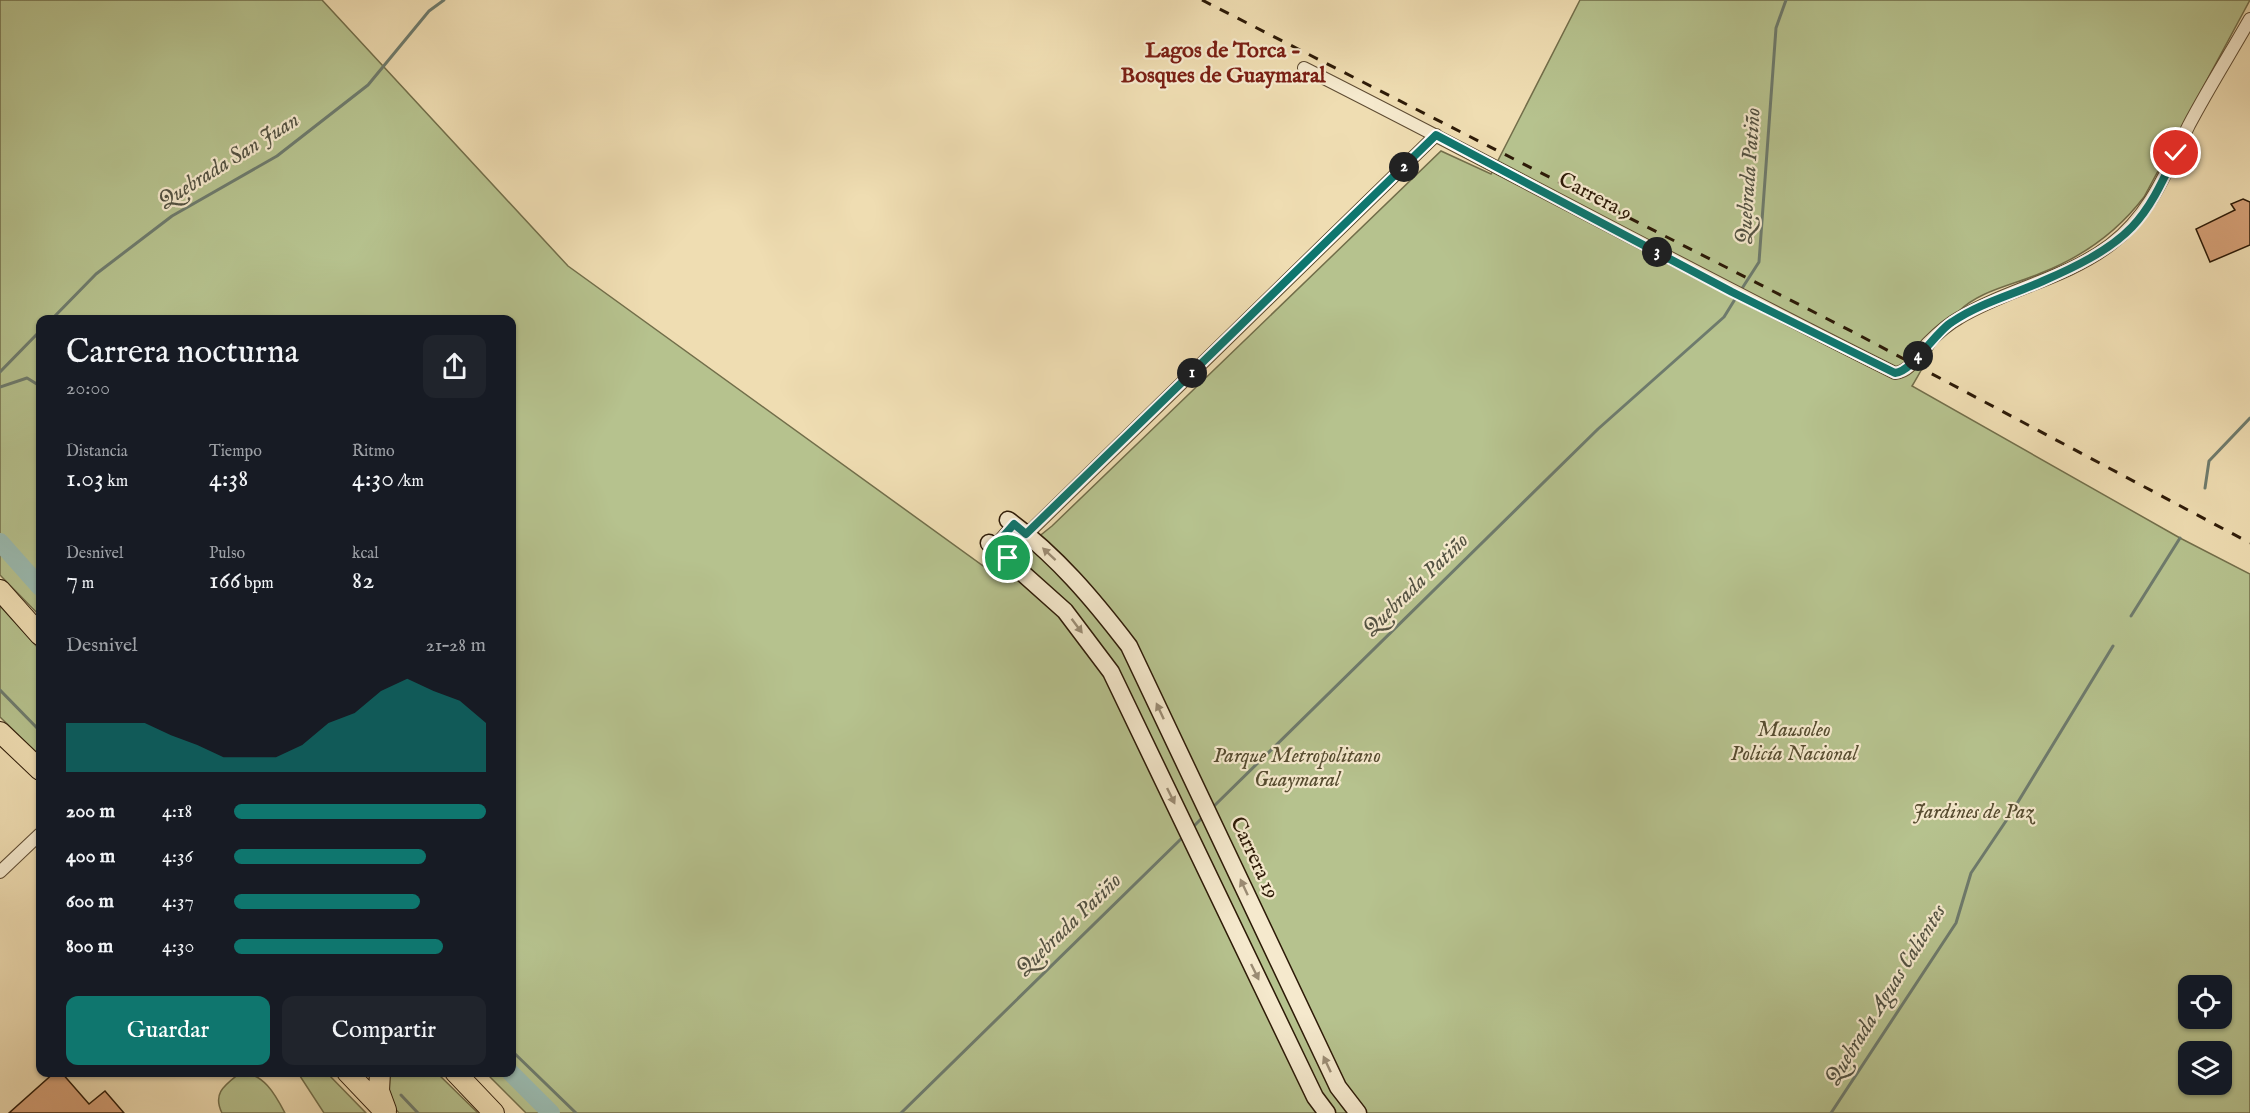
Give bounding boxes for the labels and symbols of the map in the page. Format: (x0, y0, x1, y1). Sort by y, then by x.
district label: Lagos de Torca - Bosques de Guaymaral (1121, 37, 1326, 90)
water label: Quebrada San Juan (153, 106, 305, 216)
water label: Quebrada Patiño (1730, 107, 1768, 245)
pin (2150, 127, 2201, 178)
pin: 2 (1389, 152, 1419, 182)
street label: Carrera 9 (1553, 166, 1637, 228)
pin: 3 (1642, 237, 1672, 267)
pin: 4 (1903, 341, 1933, 371)
pin: 1 (1177, 358, 1207, 388)
water label: Quebrada Patiño (1357, 527, 1475, 643)
pin (982, 532, 1033, 583)
one-way arrow (1041, 547, 1056, 561)
one-way arrow (1070, 619, 1082, 634)
one-way arrow (1156, 703, 1165, 720)
park label: Mausoleo Policía Nacional (1730, 717, 1860, 768)
park label: Parque Metropolitano Guaymaral (1213, 743, 1381, 794)
one-way arrow (1166, 788, 1175, 805)
park label: Jardines de Paz (1913, 799, 2035, 826)
street label: Carrera 19 (1223, 813, 1285, 903)
water label: Quebrada Patiño (1010, 867, 1128, 983)
one-way arrow (1239, 879, 1248, 896)
water label: Quebrada Aguas Calientes (1819, 899, 1953, 1091)
one-way arrow (1251, 964, 1260, 981)
one-way arrow (1323, 1055, 1332, 1072)

